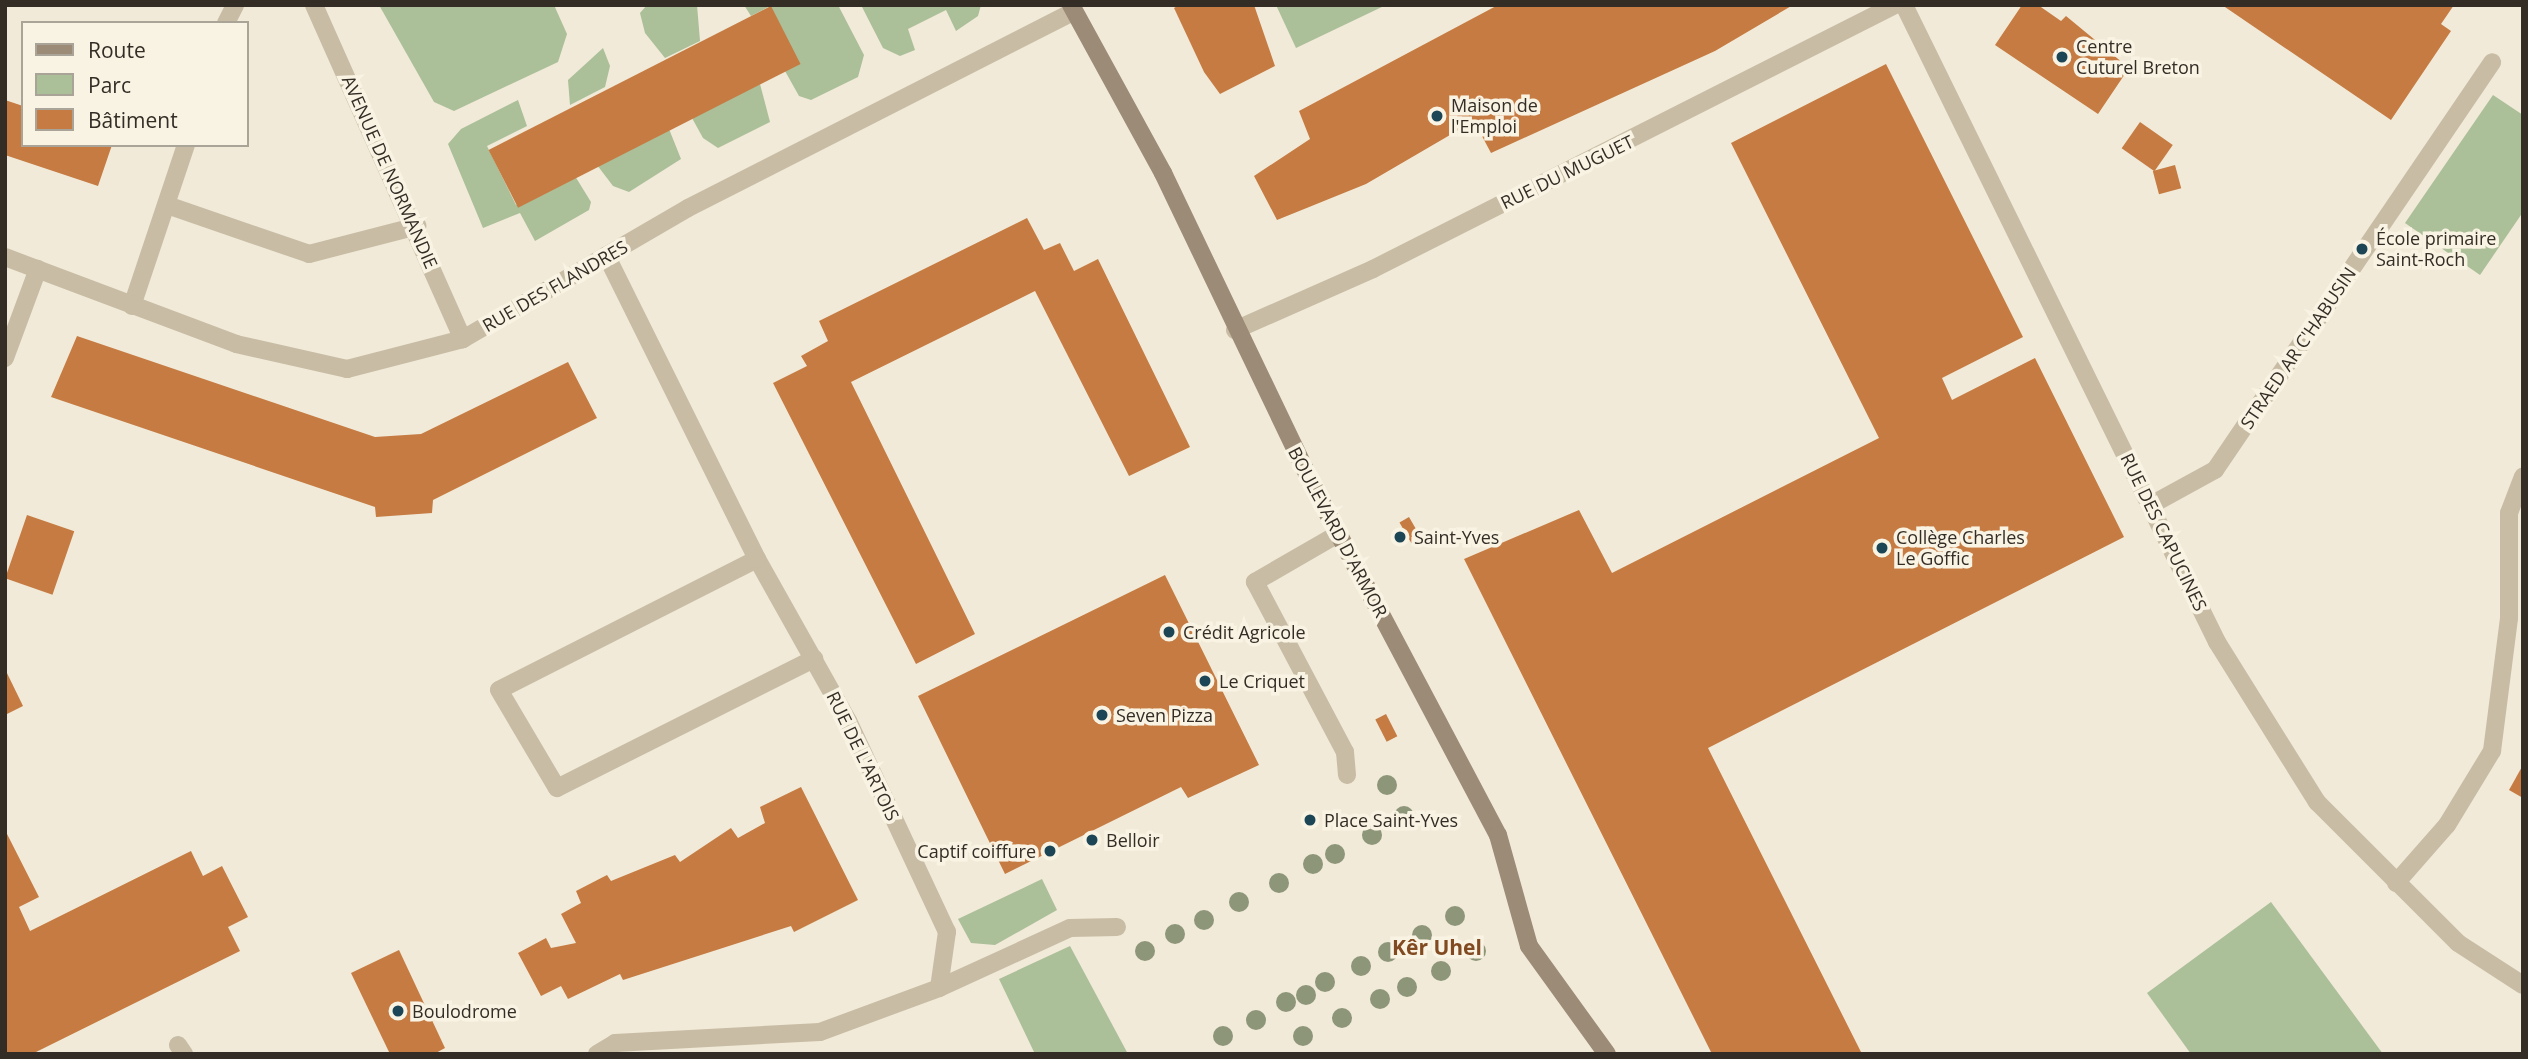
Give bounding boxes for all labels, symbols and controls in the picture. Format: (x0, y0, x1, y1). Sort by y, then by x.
legend (21, 21, 248, 147)
text: Route (88, 36, 146, 64)
place label: Centre Cuturel Breton (2076, 36, 2200, 78)
marker: Centre Cuturel Breton (2054, 49, 2070, 65)
text: Parc (88, 71, 131, 99)
street label: AVENUE DE NORMANDIE (338, 72, 442, 272)
place label: Maison de l'Emploi (1451, 95, 1538, 138)
text: Bâtiment (88, 106, 178, 134)
marker: Maison de l'Emploi (1429, 108, 1445, 124)
street label: RUE DU MUGUET (1497, 130, 1637, 214)
place label: École primaire Saint-Roch (2376, 228, 2496, 270)
street label: RUE DES FLANDRES (479, 236, 631, 336)
marker: École primaire Saint-Roch (2354, 241, 2370, 257)
street label: STRAED AR C'HABUSIN (2236, 263, 2360, 433)
street label: BOULEVARD D'ARMOR (1284, 443, 1392, 621)
street label: RUE DES CAPUCINES (2116, 450, 2212, 614)
place label: Saint-Yves (1414, 526, 1499, 548)
place label: Collège Charles Le Goffic (1896, 527, 2025, 570)
marker: Saint-Yves (1392, 529, 1408, 545)
marker: Collège Charles Le Goffic (1874, 540, 1890, 556)
place label: Crédit Agricole (1183, 621, 1306, 643)
marker: Crédit Agricole (1161, 624, 1177, 640)
place label: Le Criquet (1219, 670, 1305, 692)
marker: Le Criquet (1197, 673, 1213, 689)
street label: RUE DE L'ARTOIS (822, 688, 904, 824)
place label: Seven Pizza (1116, 704, 1213, 726)
marker: Seven Pizza (1094, 707, 1110, 723)
place label: Place Saint-Yves (1324, 809, 1458, 831)
marker: Place Saint-Yves (1302, 812, 1318, 828)
place label: Belloir (1106, 829, 1160, 851)
marker: Belloir (1084, 832, 1100, 848)
place label: Captif coiffure (917, 840, 1036, 862)
marker: Captif coiffure (1042, 843, 1058, 859)
district label: Kêr Uhel (1392, 934, 1482, 960)
place label: Boulodrome (412, 1000, 517, 1022)
marker: Boulodrome (390, 1003, 406, 1019)

